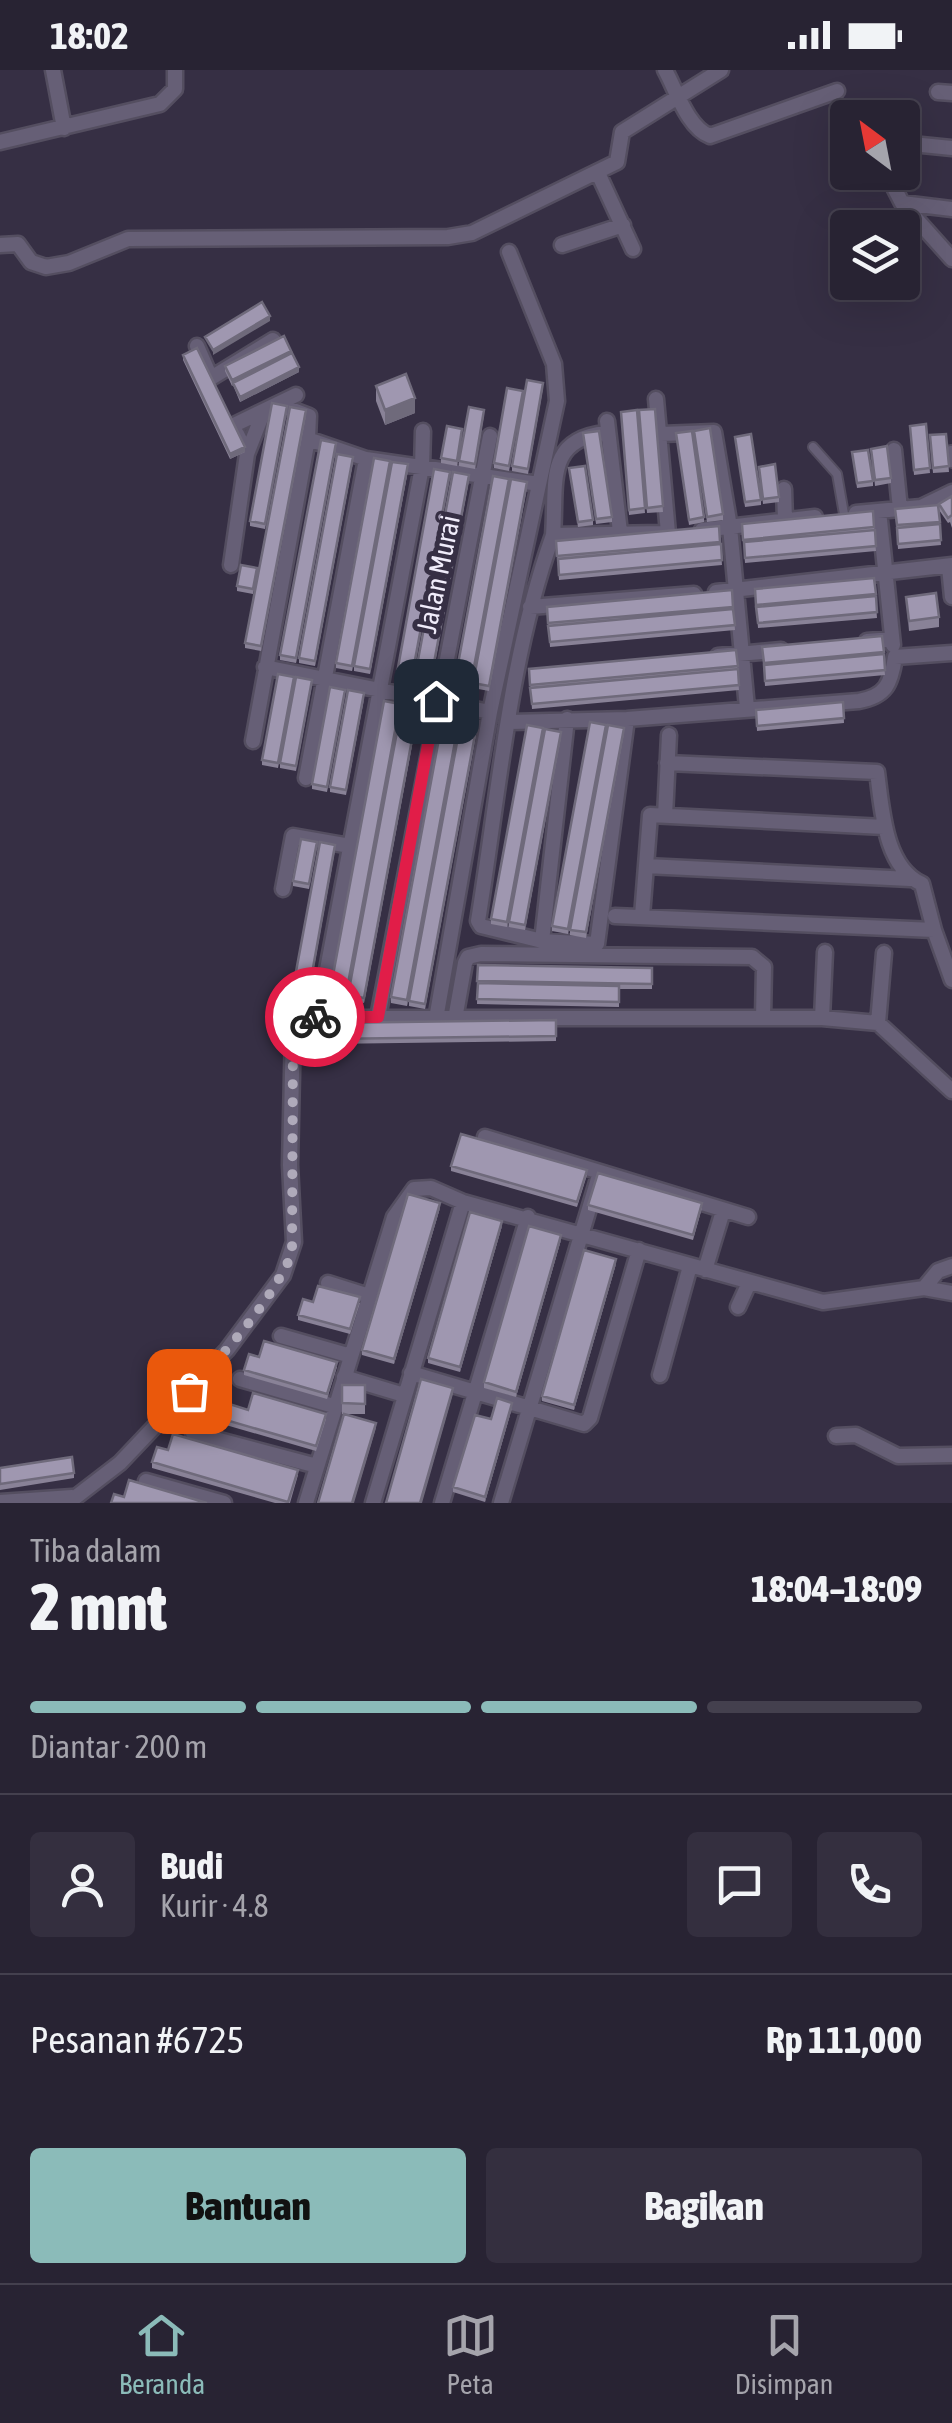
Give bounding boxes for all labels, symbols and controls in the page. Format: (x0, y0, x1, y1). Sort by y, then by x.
text: 18:02 (50, 14, 129, 57)
north arrow (830, 100, 920, 190)
map controls (830, 100, 920, 300)
button: layers (830, 210, 920, 300)
street label: Jalan Murai (410, 512, 466, 636)
pin (394, 659, 479, 744)
icon: home (409, 674, 464, 729)
courier (265, 967, 365, 1067)
icon: bike (288, 990, 343, 1045)
pin (147, 1349, 232, 1434)
icon: bag (162, 1364, 217, 1419)
text: Tiba dalam (30, 1532, 162, 1569)
text: 18:04–18:09 (751, 1567, 922, 1610)
text: 2 mnt (30, 1569, 167, 1644)
text: Diantar · 200 m (30, 1728, 207, 1765)
button: person (30, 1832, 135, 1937)
button: chat (687, 1832, 792, 1937)
button: phone (817, 1832, 922, 1937)
text: Budi (160, 1844, 223, 1887)
text: Kurir · 4.8 (160, 1887, 268, 1924)
text: Pesanan #6725 (30, 2018, 244, 2061)
text: Rp 111,000 (766, 2018, 922, 2061)
button: Bantuan (30, 2148, 466, 2263)
button: Bagikan (486, 2148, 922, 2263)
tab: Beranda (119, 2308, 205, 2400)
tab: Peta (443, 2308, 498, 2400)
tab: Disimpan (735, 2308, 833, 2400)

